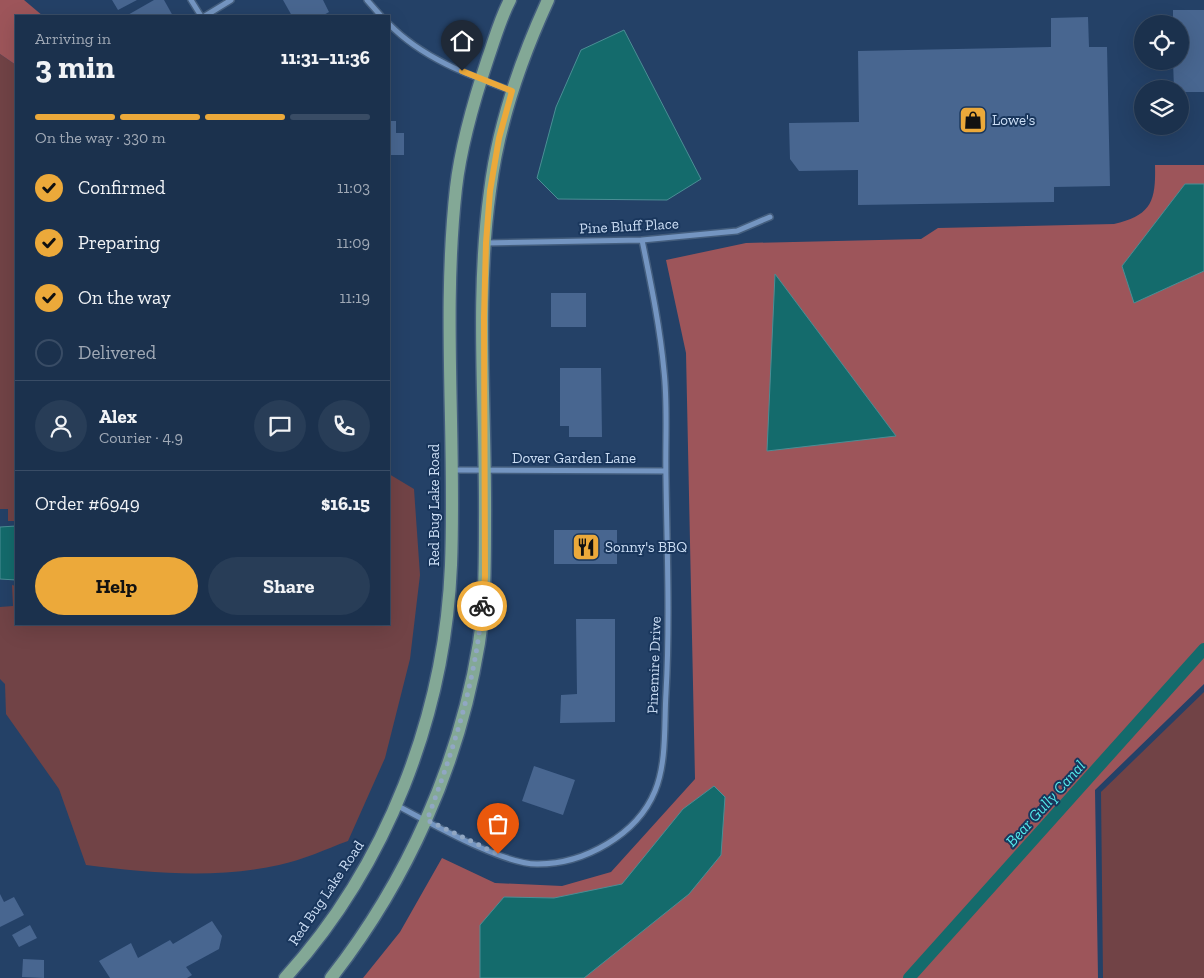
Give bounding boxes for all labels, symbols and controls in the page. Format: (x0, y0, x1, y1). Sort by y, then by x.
map controls (1134, 15, 1189, 135)
button: locate (1134, 15, 1189, 70)
pin (441, 20, 483, 71)
icon: home (448, 27, 476, 55)
text: Arriving in (35, 29, 111, 48)
text: 11:31–11:36 (281, 46, 370, 69)
text: 3 min (35, 48, 115, 86)
button: layers (1134, 80, 1189, 135)
shop icon: Lowe's (958, 105, 988, 135)
place label: Lowe's (992, 111, 1035, 129)
text: On the way · 330 m (35, 128, 166, 147)
icon: check (35, 174, 63, 202)
text: Confirmed (78, 176, 165, 199)
text: 11:03 (337, 178, 370, 197)
street label: Pine Bluff Place (579, 214, 679, 238)
icon: check (35, 229, 63, 257)
text: Preparing (78, 231, 160, 254)
text: 11:09 (336, 233, 370, 252)
icon: check (35, 284, 63, 312)
text: On the way (78, 286, 171, 309)
text: 11:19 (339, 288, 370, 307)
text: Delivered (78, 341, 156, 364)
button: person (35, 400, 87, 452)
button: chat (254, 400, 306, 452)
button: phone (318, 400, 370, 452)
text: Alex (99, 405, 137, 428)
text: Courier · 4.9 (99, 428, 183, 447)
street label: Red Bug Lake Road (425, 443, 443, 566)
street label: Dover Garden Lane (512, 449, 636, 467)
text: Order #6949 (35, 492, 140, 515)
text: $16.15 (321, 492, 370, 515)
restaurant icon: Sonny's BBQ (571, 532, 601, 562)
place label: Sonny's BBQ (605, 538, 687, 556)
button: Help (35, 557, 198, 615)
button: Share (208, 557, 370, 615)
courier (457, 581, 507, 631)
icon: bike (468, 592, 496, 620)
street label: Pinemire Drive (643, 616, 665, 714)
water label: Bear Gully Canal (1002, 756, 1089, 850)
pin (477, 803, 519, 854)
icon: bag (484, 810, 512, 838)
street label: Red Bug Lake Road (284, 837, 368, 949)

